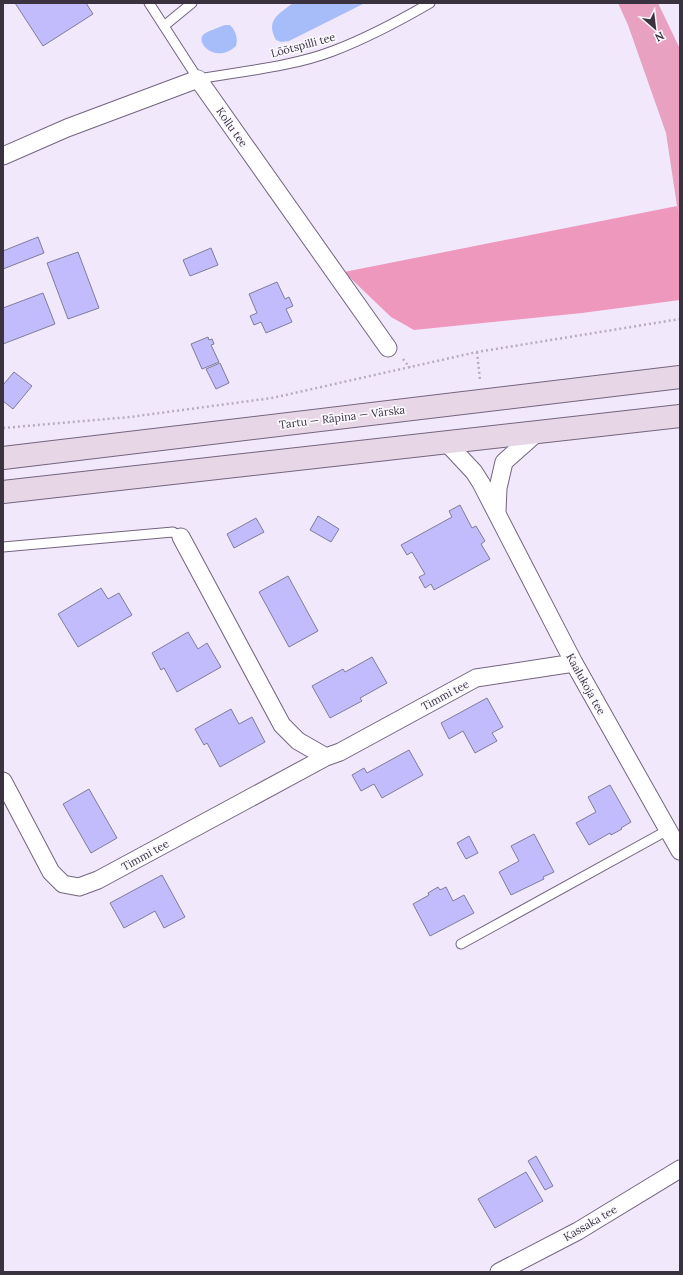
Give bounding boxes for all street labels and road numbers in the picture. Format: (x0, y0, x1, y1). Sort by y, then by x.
street label: Lõõtspilli tee (269, 30, 337, 60)
street label: Kollu tee (213, 104, 251, 150)
street label: Tartu — Räpina — Värska (278, 402, 406, 432)
street label: Kaalukoja tee (563, 651, 609, 717)
street label: Timmi tee (419, 677, 471, 713)
street label: Timmi tee (119, 836, 171, 874)
street label: Kassaka tee (561, 1202, 619, 1244)

